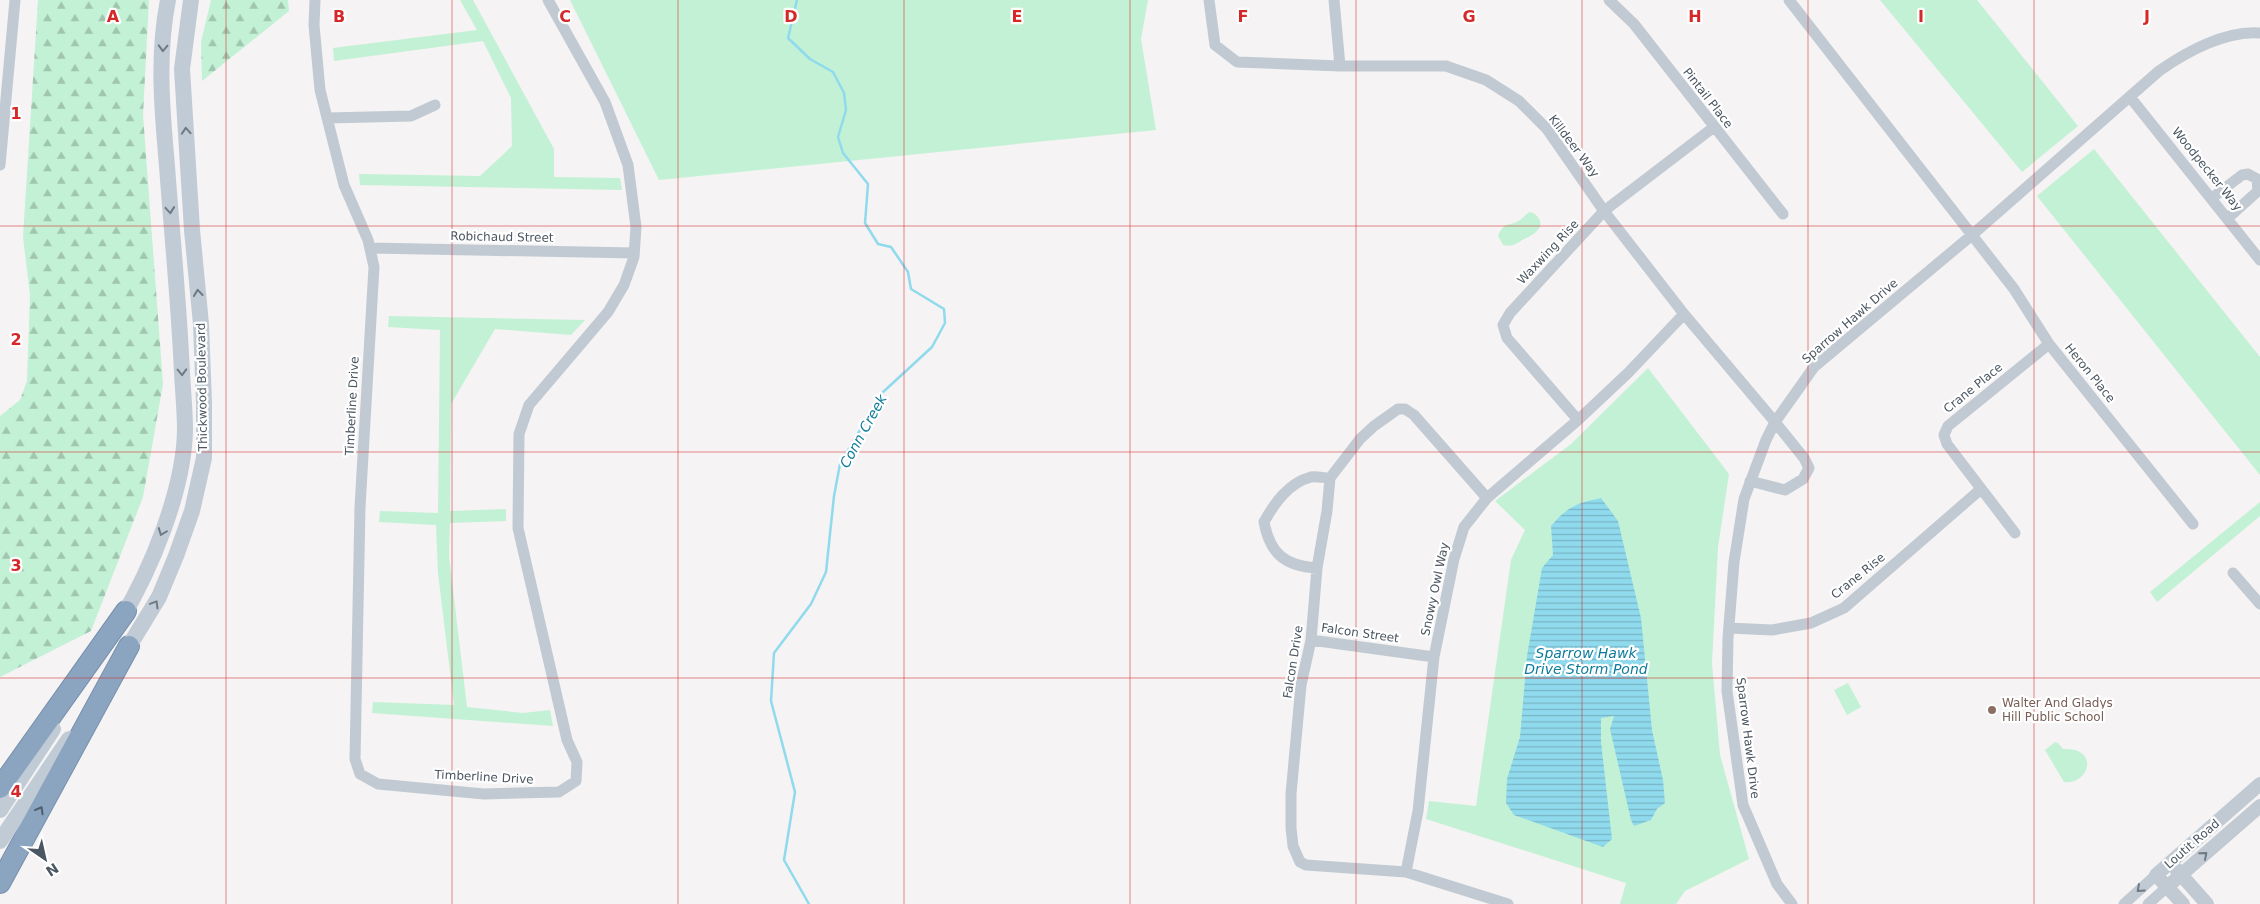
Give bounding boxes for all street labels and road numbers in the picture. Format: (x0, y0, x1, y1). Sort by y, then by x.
street label: Pintail Place (1680, 65, 1736, 131)
street label: Killdeer Way (1546, 112, 1602, 180)
street label: Woodpecker Way (2169, 124, 2245, 214)
street label: Waxwing Rise (1515, 217, 1581, 287)
street label: Robichaud Street (450, 229, 554, 245)
street label: Sparrow Hawk Drive (1799, 276, 1901, 366)
street label: Thickwood Boulevard (194, 323, 210, 452)
street label: Heron Place (2062, 341, 2118, 405)
street label: Timberline Drive (342, 356, 362, 457)
street label: Crane Place (1941, 360, 2005, 416)
street label: Snowy Owl Way (1418, 541, 1452, 637)
street label: Crane Rise (1828, 550, 1888, 602)
street label: Falcon Street (1320, 621, 1400, 645)
street label: Falcon Drive (1280, 624, 1306, 700)
street label: Sparrow Hawk Drive (1734, 677, 1762, 799)
street label: Timberline Drive (433, 767, 534, 787)
street label: Loutit Road (2162, 816, 2222, 872)

